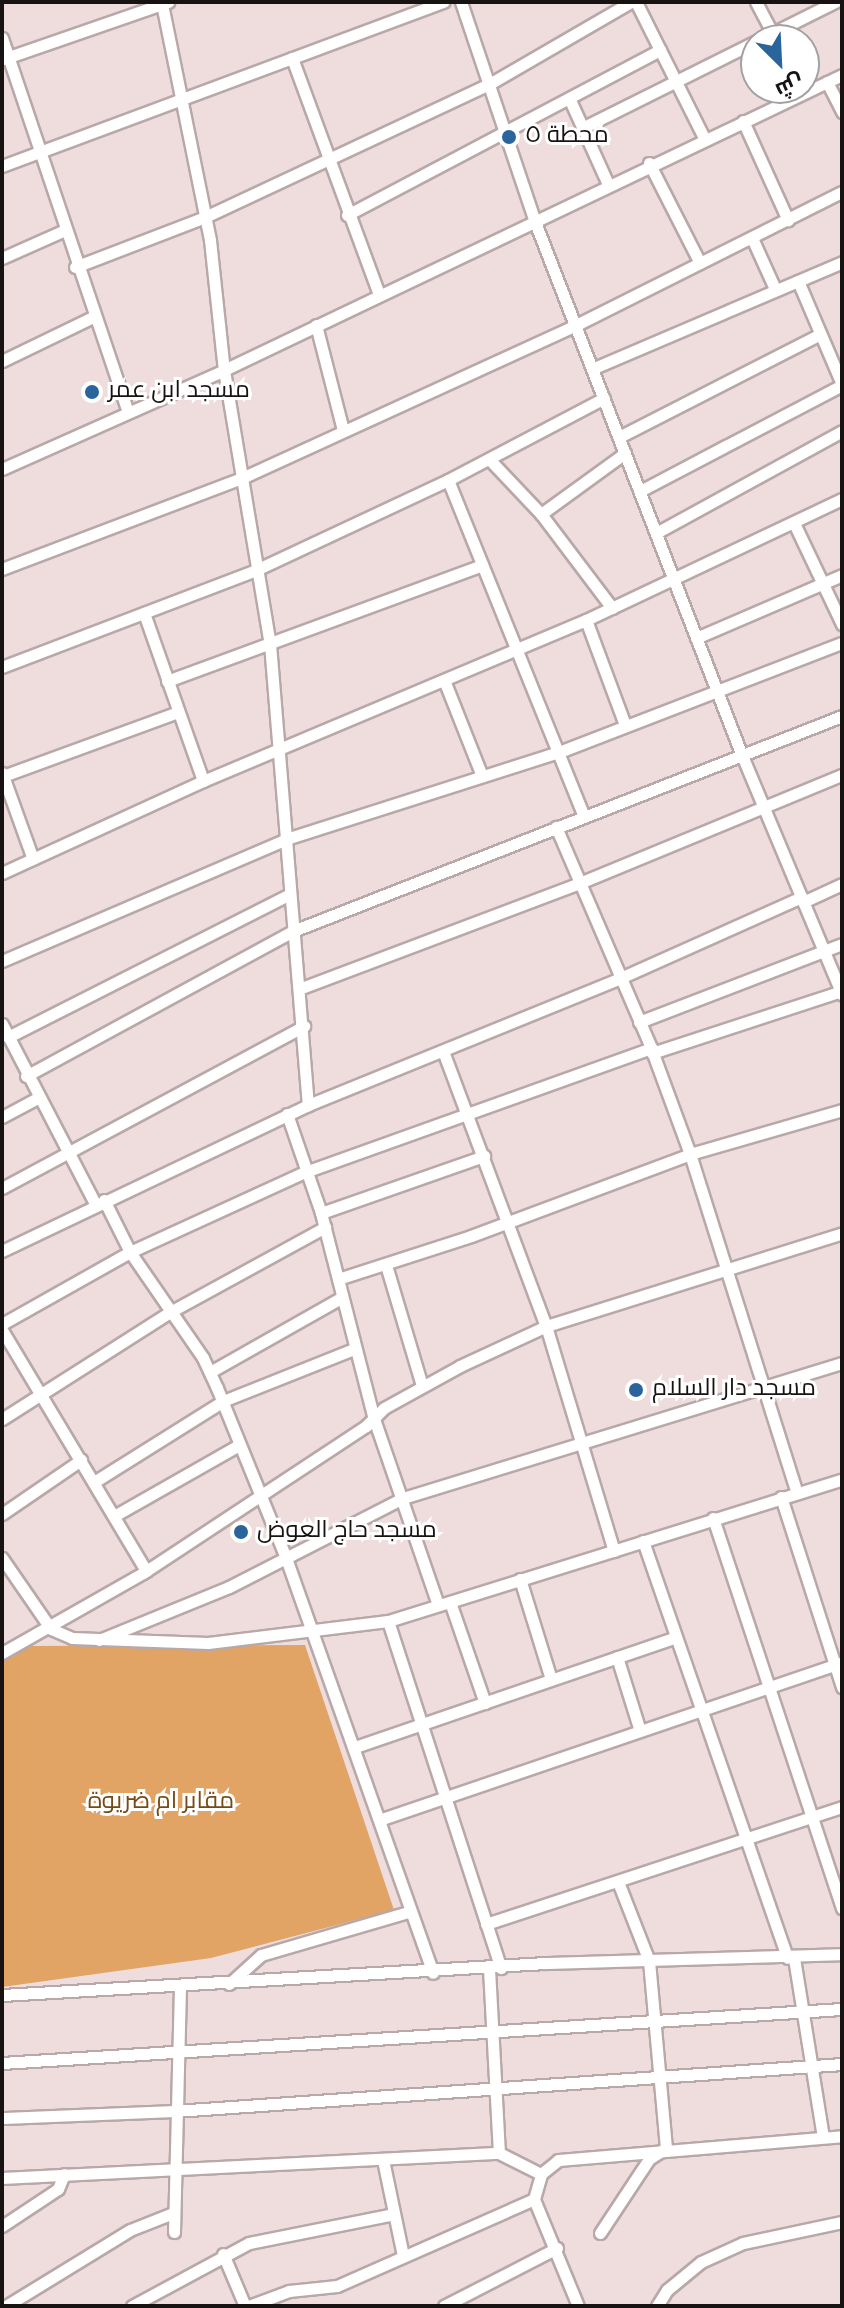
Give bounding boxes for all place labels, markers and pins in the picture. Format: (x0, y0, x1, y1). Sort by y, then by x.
place label: محطة ٥ (525, 123, 609, 151)
marker: محطة ٥ (500, 128, 518, 146)
place label: مسجد ابن عمر (108, 378, 250, 406)
marker: مسجد ابن عمر (83, 383, 101, 401)
place label: مسجد دار السلام (652, 1376, 816, 1404)
marker: مسجد دار السلام (627, 1381, 645, 1399)
place label: مسجد حاج العوض (257, 1518, 437, 1546)
marker: مسجد حاج العوض (232, 1523, 250, 1541)

